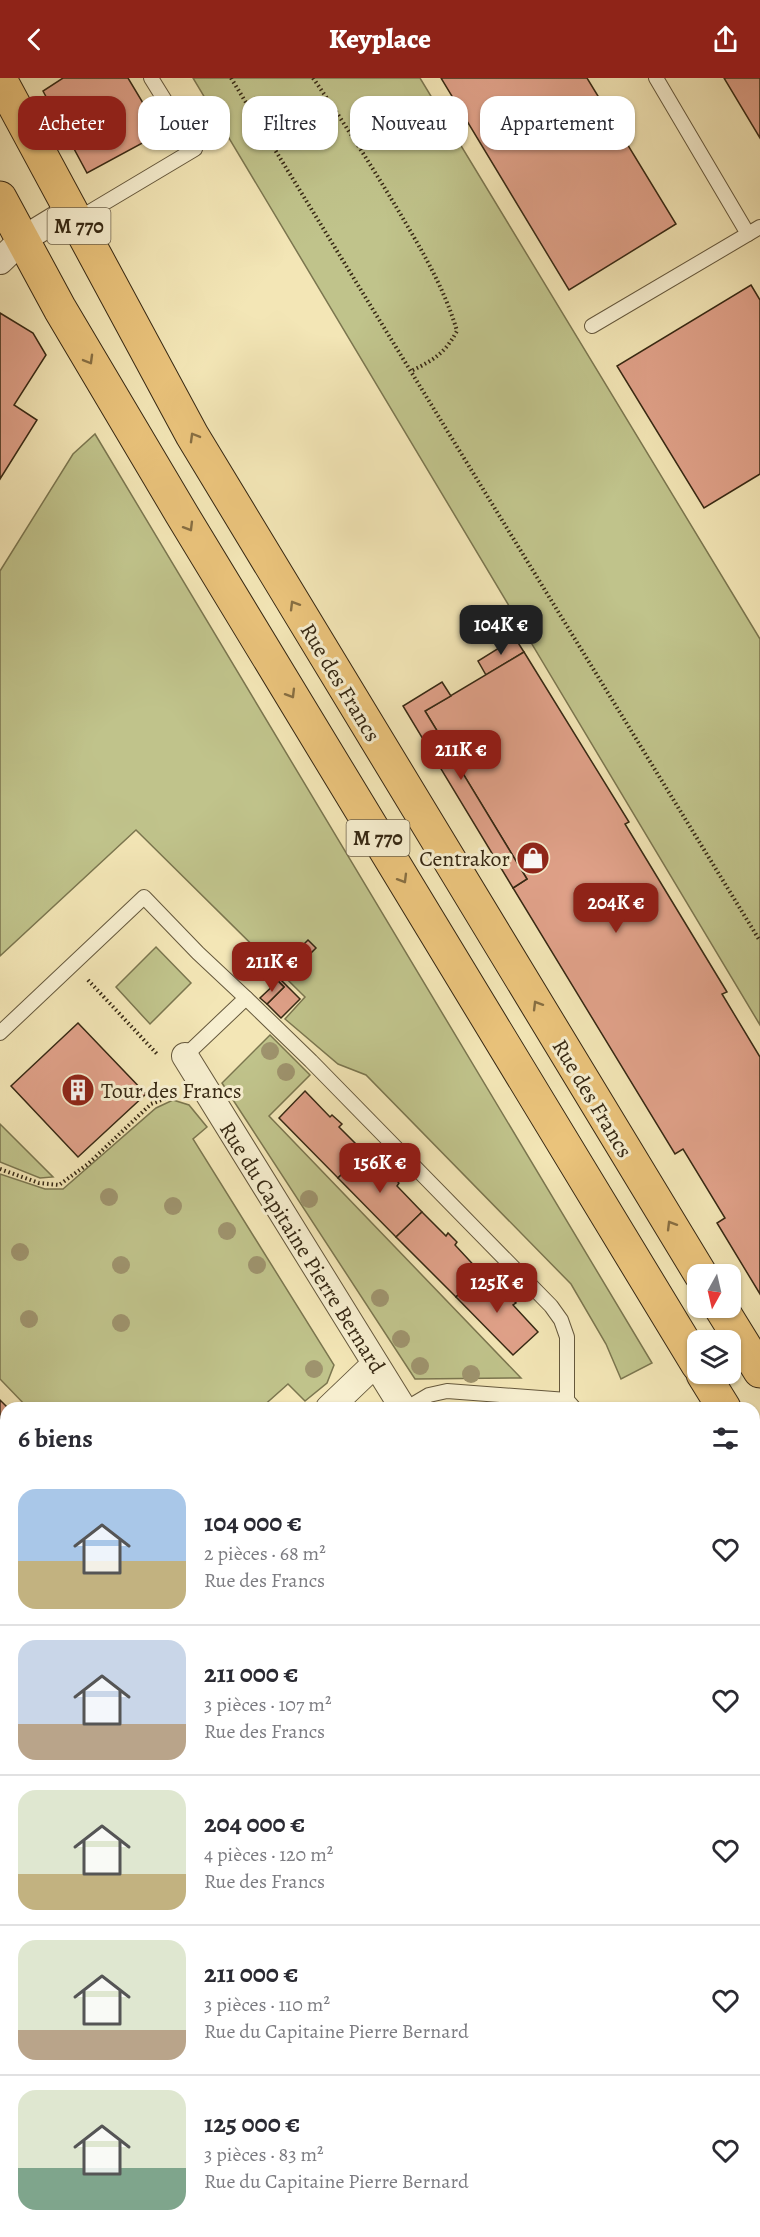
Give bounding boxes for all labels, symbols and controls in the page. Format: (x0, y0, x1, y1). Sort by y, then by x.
text: Keyplace (329, 21, 431, 57)
icon: back (18, 23, 51, 56)
icon: share (709, 23, 742, 56)
chip: Acheter (18, 96, 126, 150)
chip: Louer (138, 96, 230, 150)
chip: Filtres (242, 96, 338, 150)
chip: Nouveau (350, 96, 468, 150)
chip: Appartement (480, 96, 635, 150)
road number: M 770 (48, 208, 110, 244)
one-way arrow (82, 354, 94, 364)
one-way arrow (189, 433, 201, 443)
one-way arrow (182, 521, 194, 531)
one-way arrow (289, 601, 301, 611)
pin: 104K € (452, 605, 550, 656)
text: 104K € (474, 611, 528, 638)
street label: Rue des Francs (293, 618, 387, 747)
one-way arrow (283, 688, 295, 698)
pin: 211K € (412, 730, 510, 781)
text: 211K € (435, 736, 487, 763)
road number: M 770 (346, 820, 410, 856)
shop icon: Centrakor (515, 840, 551, 876)
place label: Centrakor (419, 844, 510, 874)
one-way arrow (395, 873, 407, 883)
pin: 204K € (567, 883, 665, 934)
text: 204K € (587, 889, 645, 916)
pin: 211K € (223, 942, 321, 993)
text: 211K € (246, 948, 298, 975)
one-way arrow (532, 1001, 544, 1011)
street label: Rue des Francs (545, 1034, 639, 1163)
building icon: Tour des Francs (60, 1072, 96, 1108)
place label: Tour des Francs (101, 1076, 242, 1106)
street label: Rue du Capitaine Pierre Bernard (212, 1116, 392, 1379)
pin: 156K € (331, 1143, 429, 1194)
text: 156K € (353, 1149, 407, 1176)
one-way arrow (666, 1221, 678, 1231)
pin: 125K € (448, 1263, 546, 1314)
north arrow (687, 1264, 741, 1318)
map controls (687, 1264, 741, 1384)
text: 125K € (470, 1269, 524, 1296)
button: layers (687, 1330, 741, 1384)
text: 6 biens (18, 1421, 93, 1456)
icon: filters (709, 1422, 742, 1455)
text: 104 000 € (204, 1505, 302, 1540)
icon: home (66, 1513, 138, 1585)
icon: heart (709, 1533, 742, 1566)
text: 2 pièces · 68 m² (204, 1540, 326, 1567)
text: Rue des Francs (204, 1567, 325, 1594)
text: 211 000 € (204, 1656, 298, 1691)
icon: home (66, 1664, 138, 1736)
icon: heart (709, 1684, 742, 1717)
text: 3 pièces · 107 m² (204, 1691, 332, 1718)
text: Rue des Francs (204, 1718, 325, 1745)
text: 204 000 € (204, 1806, 305, 1841)
icon: home (66, 1814, 138, 1886)
icon: heart (709, 1834, 742, 1867)
text: 4 pièces · 120 m² (204, 1841, 333, 1868)
text: Rue des Francs (204, 1868, 325, 1895)
text: 211 000 € (204, 1956, 298, 1991)
icon: home (66, 1964, 138, 2036)
icon: heart (709, 1984, 742, 2017)
text: 3 pièces · 110 m² (204, 1991, 330, 2018)
text: Rue du Capitaine Pierre Bernard (204, 2018, 469, 2045)
text: 125 000 € (204, 2106, 300, 2141)
icon: home (66, 2114, 138, 2186)
icon: heart (709, 2134, 742, 2167)
text: 3 pièces · 83 m² (204, 2141, 324, 2168)
text: Rue du Capitaine Pierre Bernard (204, 2168, 469, 2195)

